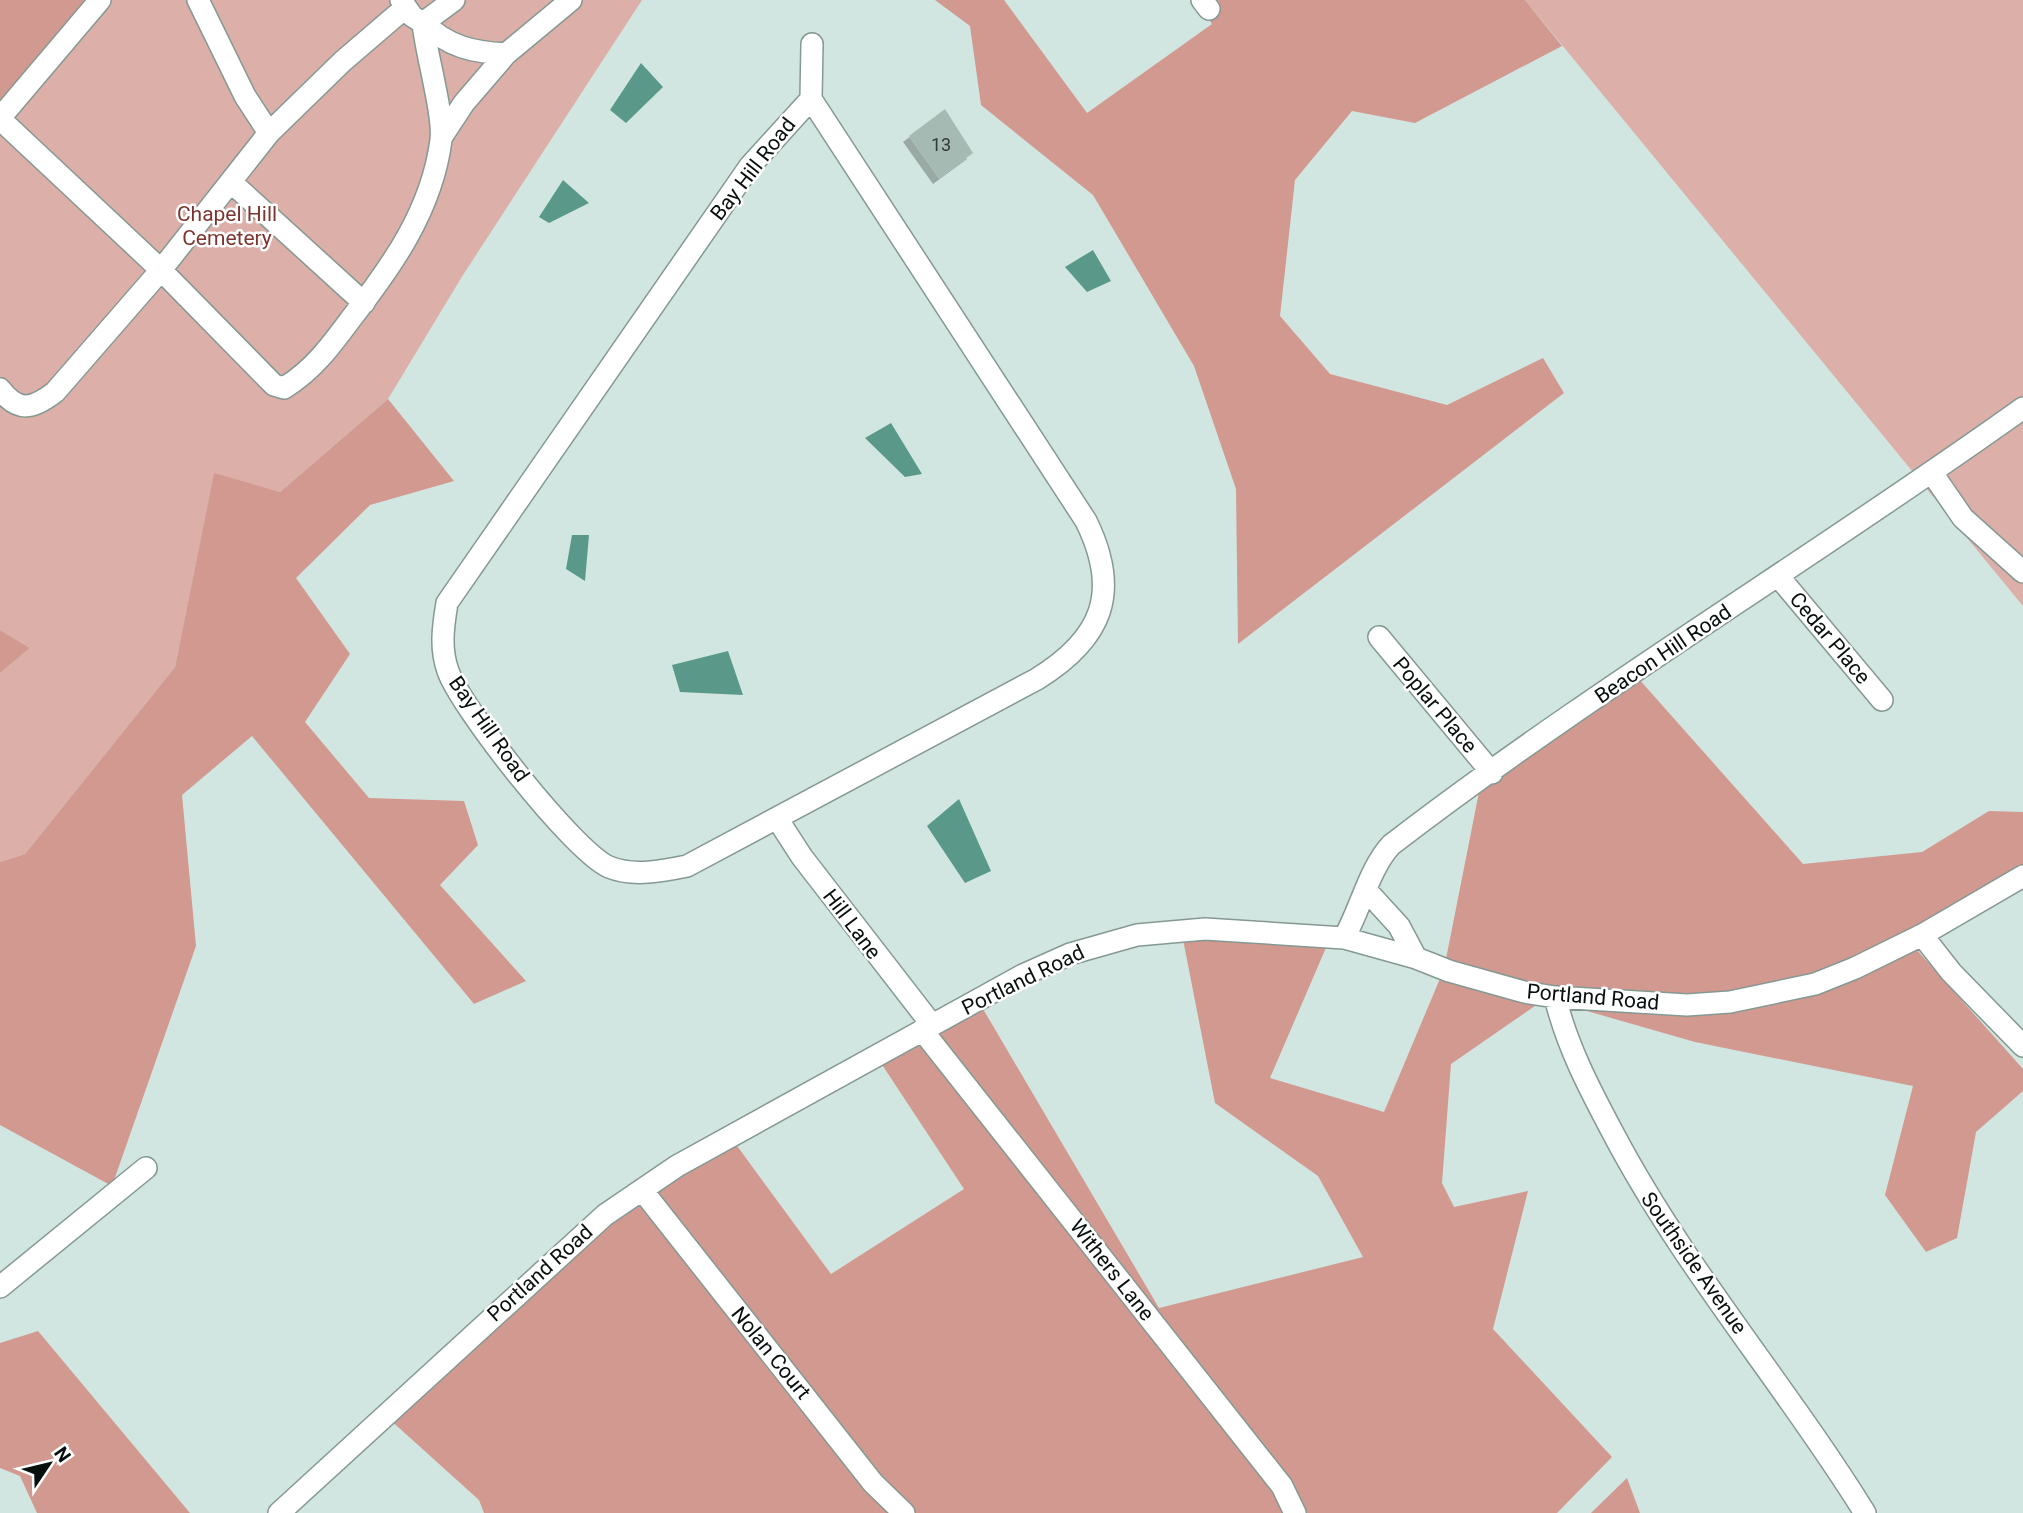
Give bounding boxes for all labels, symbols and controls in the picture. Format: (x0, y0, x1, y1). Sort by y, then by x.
street label: Bay Hill Road (706, 113, 800, 225)
house number: 13 (931, 134, 951, 155)
park label: Chapel Hill Cemetery (177, 202, 277, 250)
street label: Cedar Place (1785, 587, 1875, 689)
street label: Beacon Hill Road (1590, 600, 1736, 708)
street label: Poplar Place (1388, 652, 1482, 758)
street label: Bay Hill Road (444, 672, 534, 786)
street label: Hill Lane (818, 884, 886, 964)
street label: Portland Road (958, 940, 1088, 1020)
street label: Portland Road (1526, 979, 1660, 1015)
street label: Southside Avenue (1636, 1188, 1752, 1338)
street label: Withers Lane (1065, 1215, 1159, 1325)
street label: Portland Road (483, 1220, 597, 1326)
street label: Nolan Court (726, 1302, 816, 1404)
north arrow (14, 1429, 84, 1499)
text: N (49, 1442, 76, 1467)

